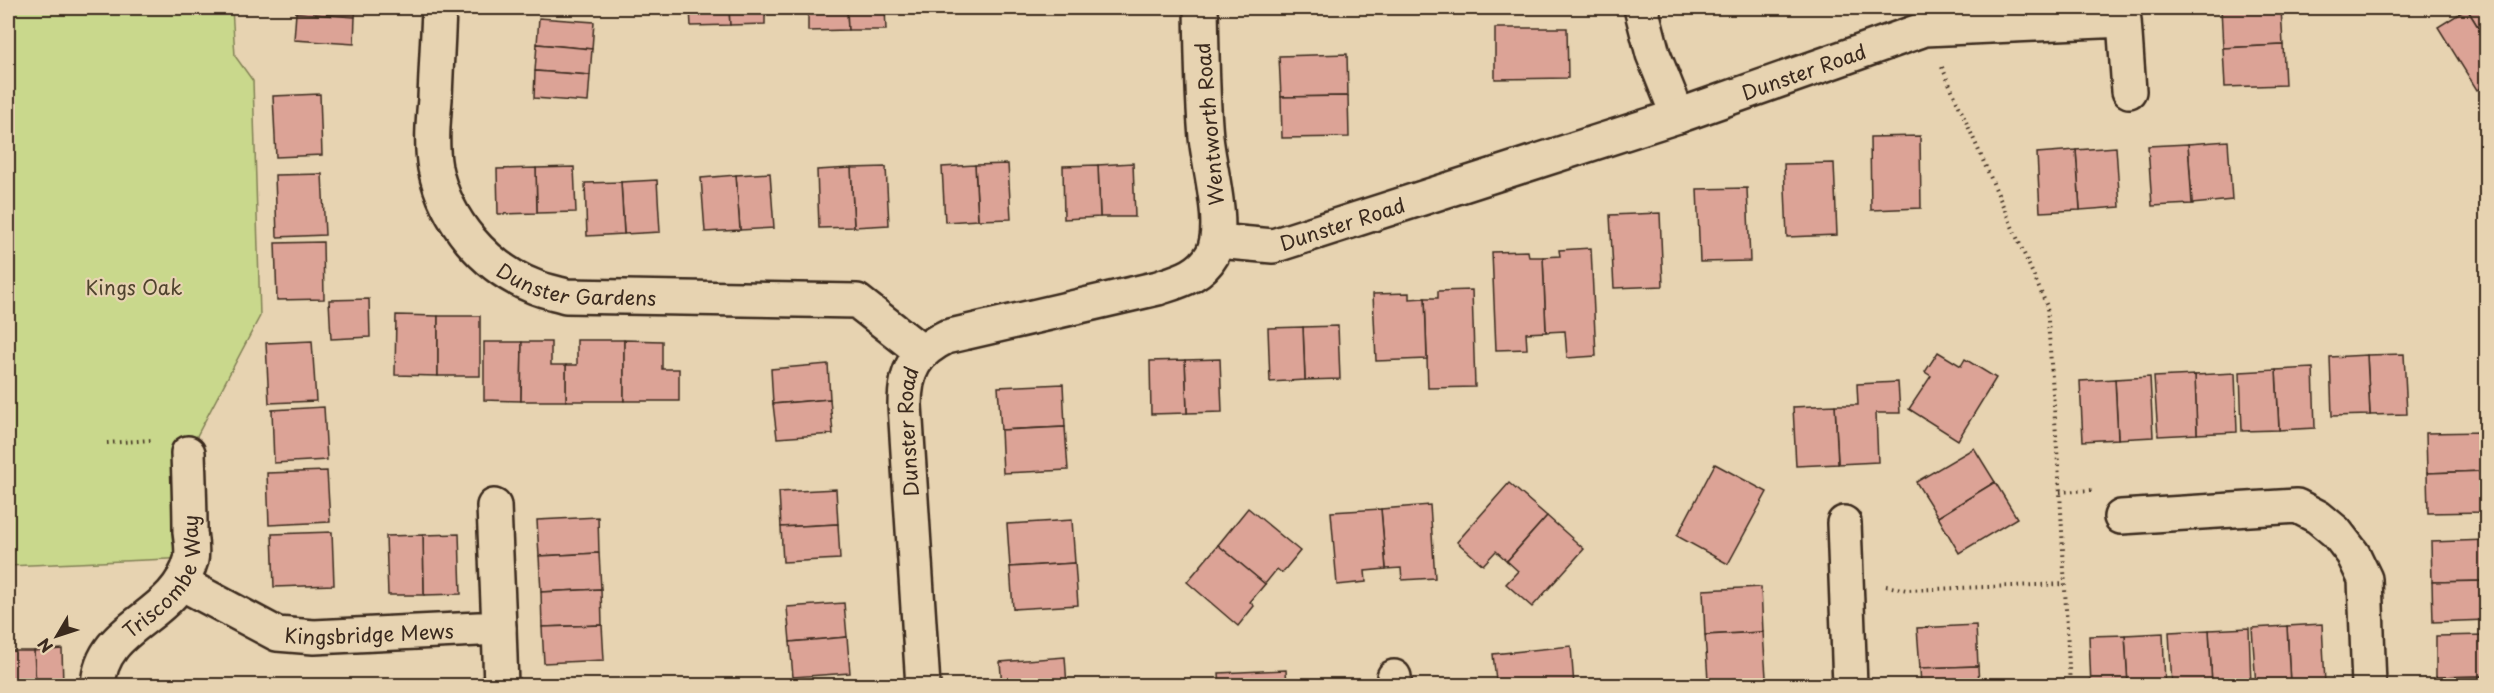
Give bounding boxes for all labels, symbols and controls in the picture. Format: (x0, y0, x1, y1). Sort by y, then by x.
street label: Dunster Road (1737, 36, 1870, 107)
street label: Wentworth Road (1187, 41, 1231, 207)
street label: Dunster Road (1276, 190, 1409, 258)
street label: Dunster Gardens (491, 255, 657, 313)
park label: Kings Oak (86, 272, 182, 302)
street label: Dunster Road (890, 362, 926, 497)
street label: Triscombe Way (116, 515, 207, 645)
north arrow (27, 606, 87, 666)
street label: Kingsbridge Mews (283, 615, 454, 652)
text: N (31, 634, 58, 659)

